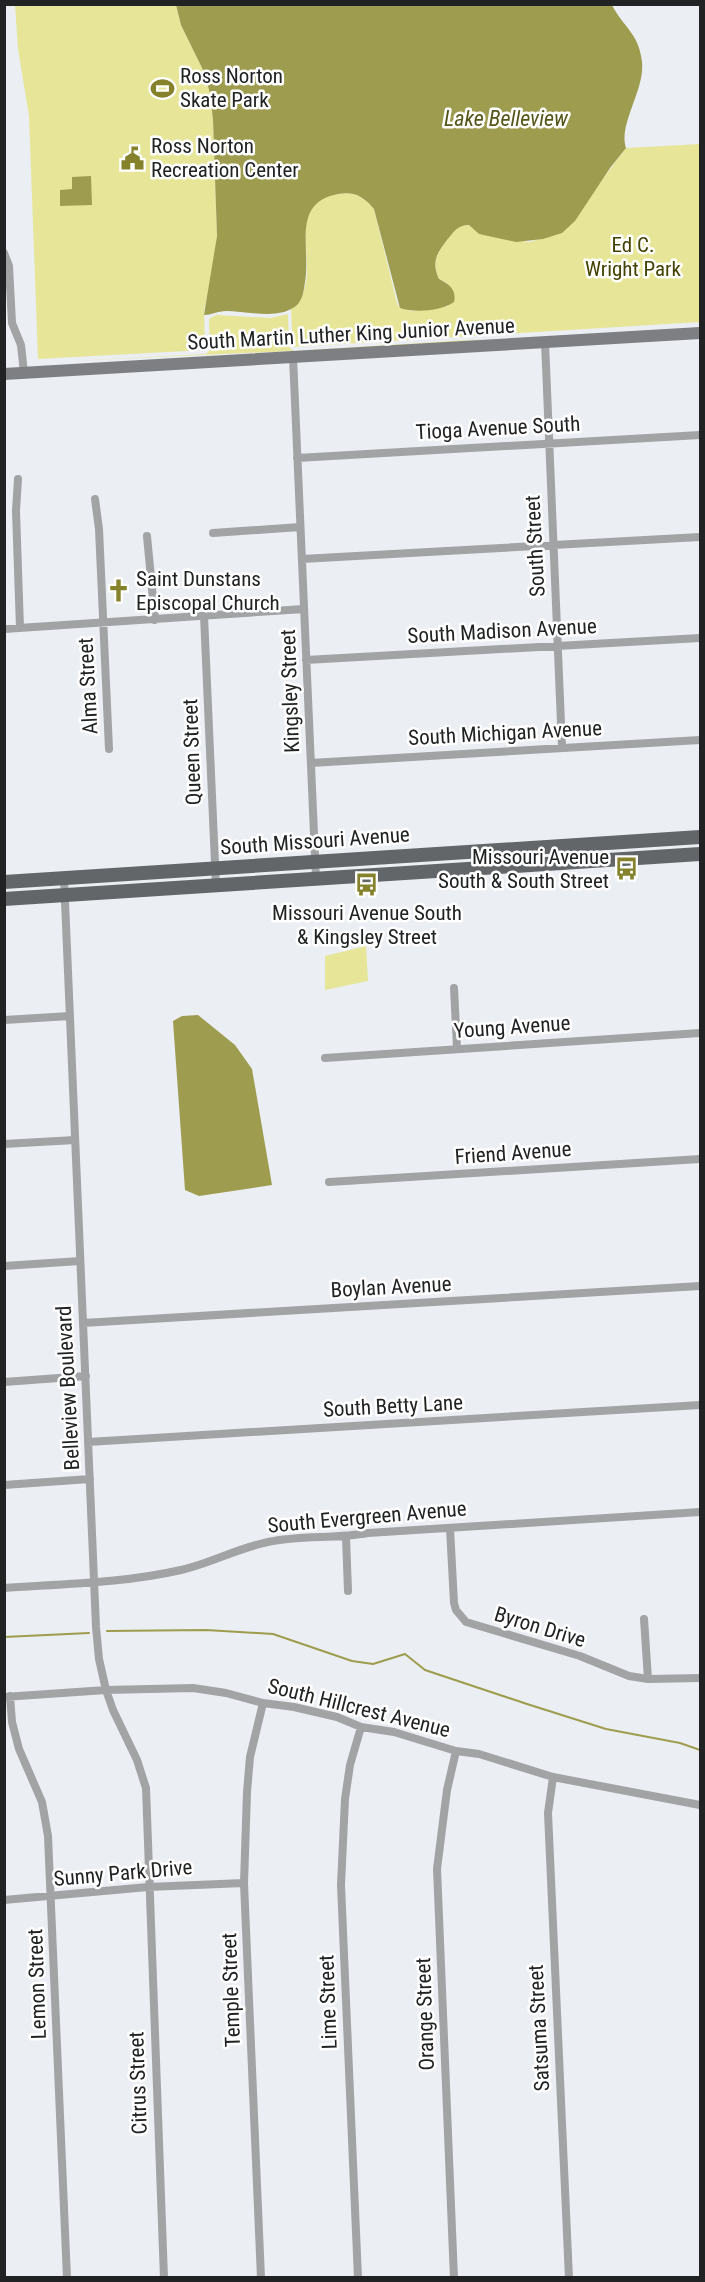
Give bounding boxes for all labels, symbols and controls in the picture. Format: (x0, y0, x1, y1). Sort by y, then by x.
place label: Ross Norton Skate Park (180, 64, 283, 112)
sports icon: Ross Norton Skate Park (149, 75, 175, 101)
water label: Lake Belleview (444, 106, 569, 131)
place label: Ross Norton Recreation Center (151, 134, 299, 182)
public building icon: Ross Norton Recreation Center (120, 145, 146, 171)
park label: Ed C. Wright Park (585, 233, 682, 281)
street label: South Martin Luther King Junior Avenue (187, 313, 515, 355)
street label: Tioga Avenue South (415, 412, 581, 444)
street label: South Street (520, 494, 550, 598)
place label: Saint Dunstans Episcopal Church (136, 567, 280, 615)
church icon: Saint Dunstans Episcopal Church (105, 578, 131, 604)
street label: South Madison Avenue (407, 614, 597, 648)
street label: Kingsley Street (276, 629, 304, 753)
street label: Alma Street (73, 637, 103, 735)
street label: Queen Street (178, 698, 206, 806)
street label: South Michigan Avenue (408, 716, 603, 750)
street label: South Missouri Avenue (220, 822, 411, 860)
place label: Missouri Avenue South & South Street (438, 845, 609, 893)
bus stop icon: Missouri Avenue South & South Street (614, 856, 640, 882)
bus stop icon: Missouri Avenue South & Kingsley Street (354, 872, 380, 898)
place label: Missouri Avenue South & Kingsley Street (272, 901, 462, 949)
street label: Young Avenue (453, 1011, 571, 1043)
street label: Friend Avenue (454, 1137, 572, 1169)
street label: Boylan Avenue (330, 1272, 452, 1302)
street label: Belleview Boulevard (52, 1305, 84, 1471)
street label: South Betty Lane (322, 1390, 464, 1422)
street label: South Evergreen Avenue (267, 1496, 468, 1538)
street label: Byron Drive (492, 1602, 589, 1652)
street label: South Hillcrest Avenue (265, 1674, 453, 1742)
street label: Sunny Park Drive (53, 1855, 193, 1891)
street label: Lemon Street (23, 1928, 51, 2040)
street label: Temple Street (217, 1932, 245, 2048)
street label: Lime Street (314, 1954, 342, 2050)
street label: Orange Street (411, 1957, 439, 2071)
street label: Satsuma Street (524, 1964, 554, 2092)
street label: Citrus Street (124, 2031, 152, 2135)

